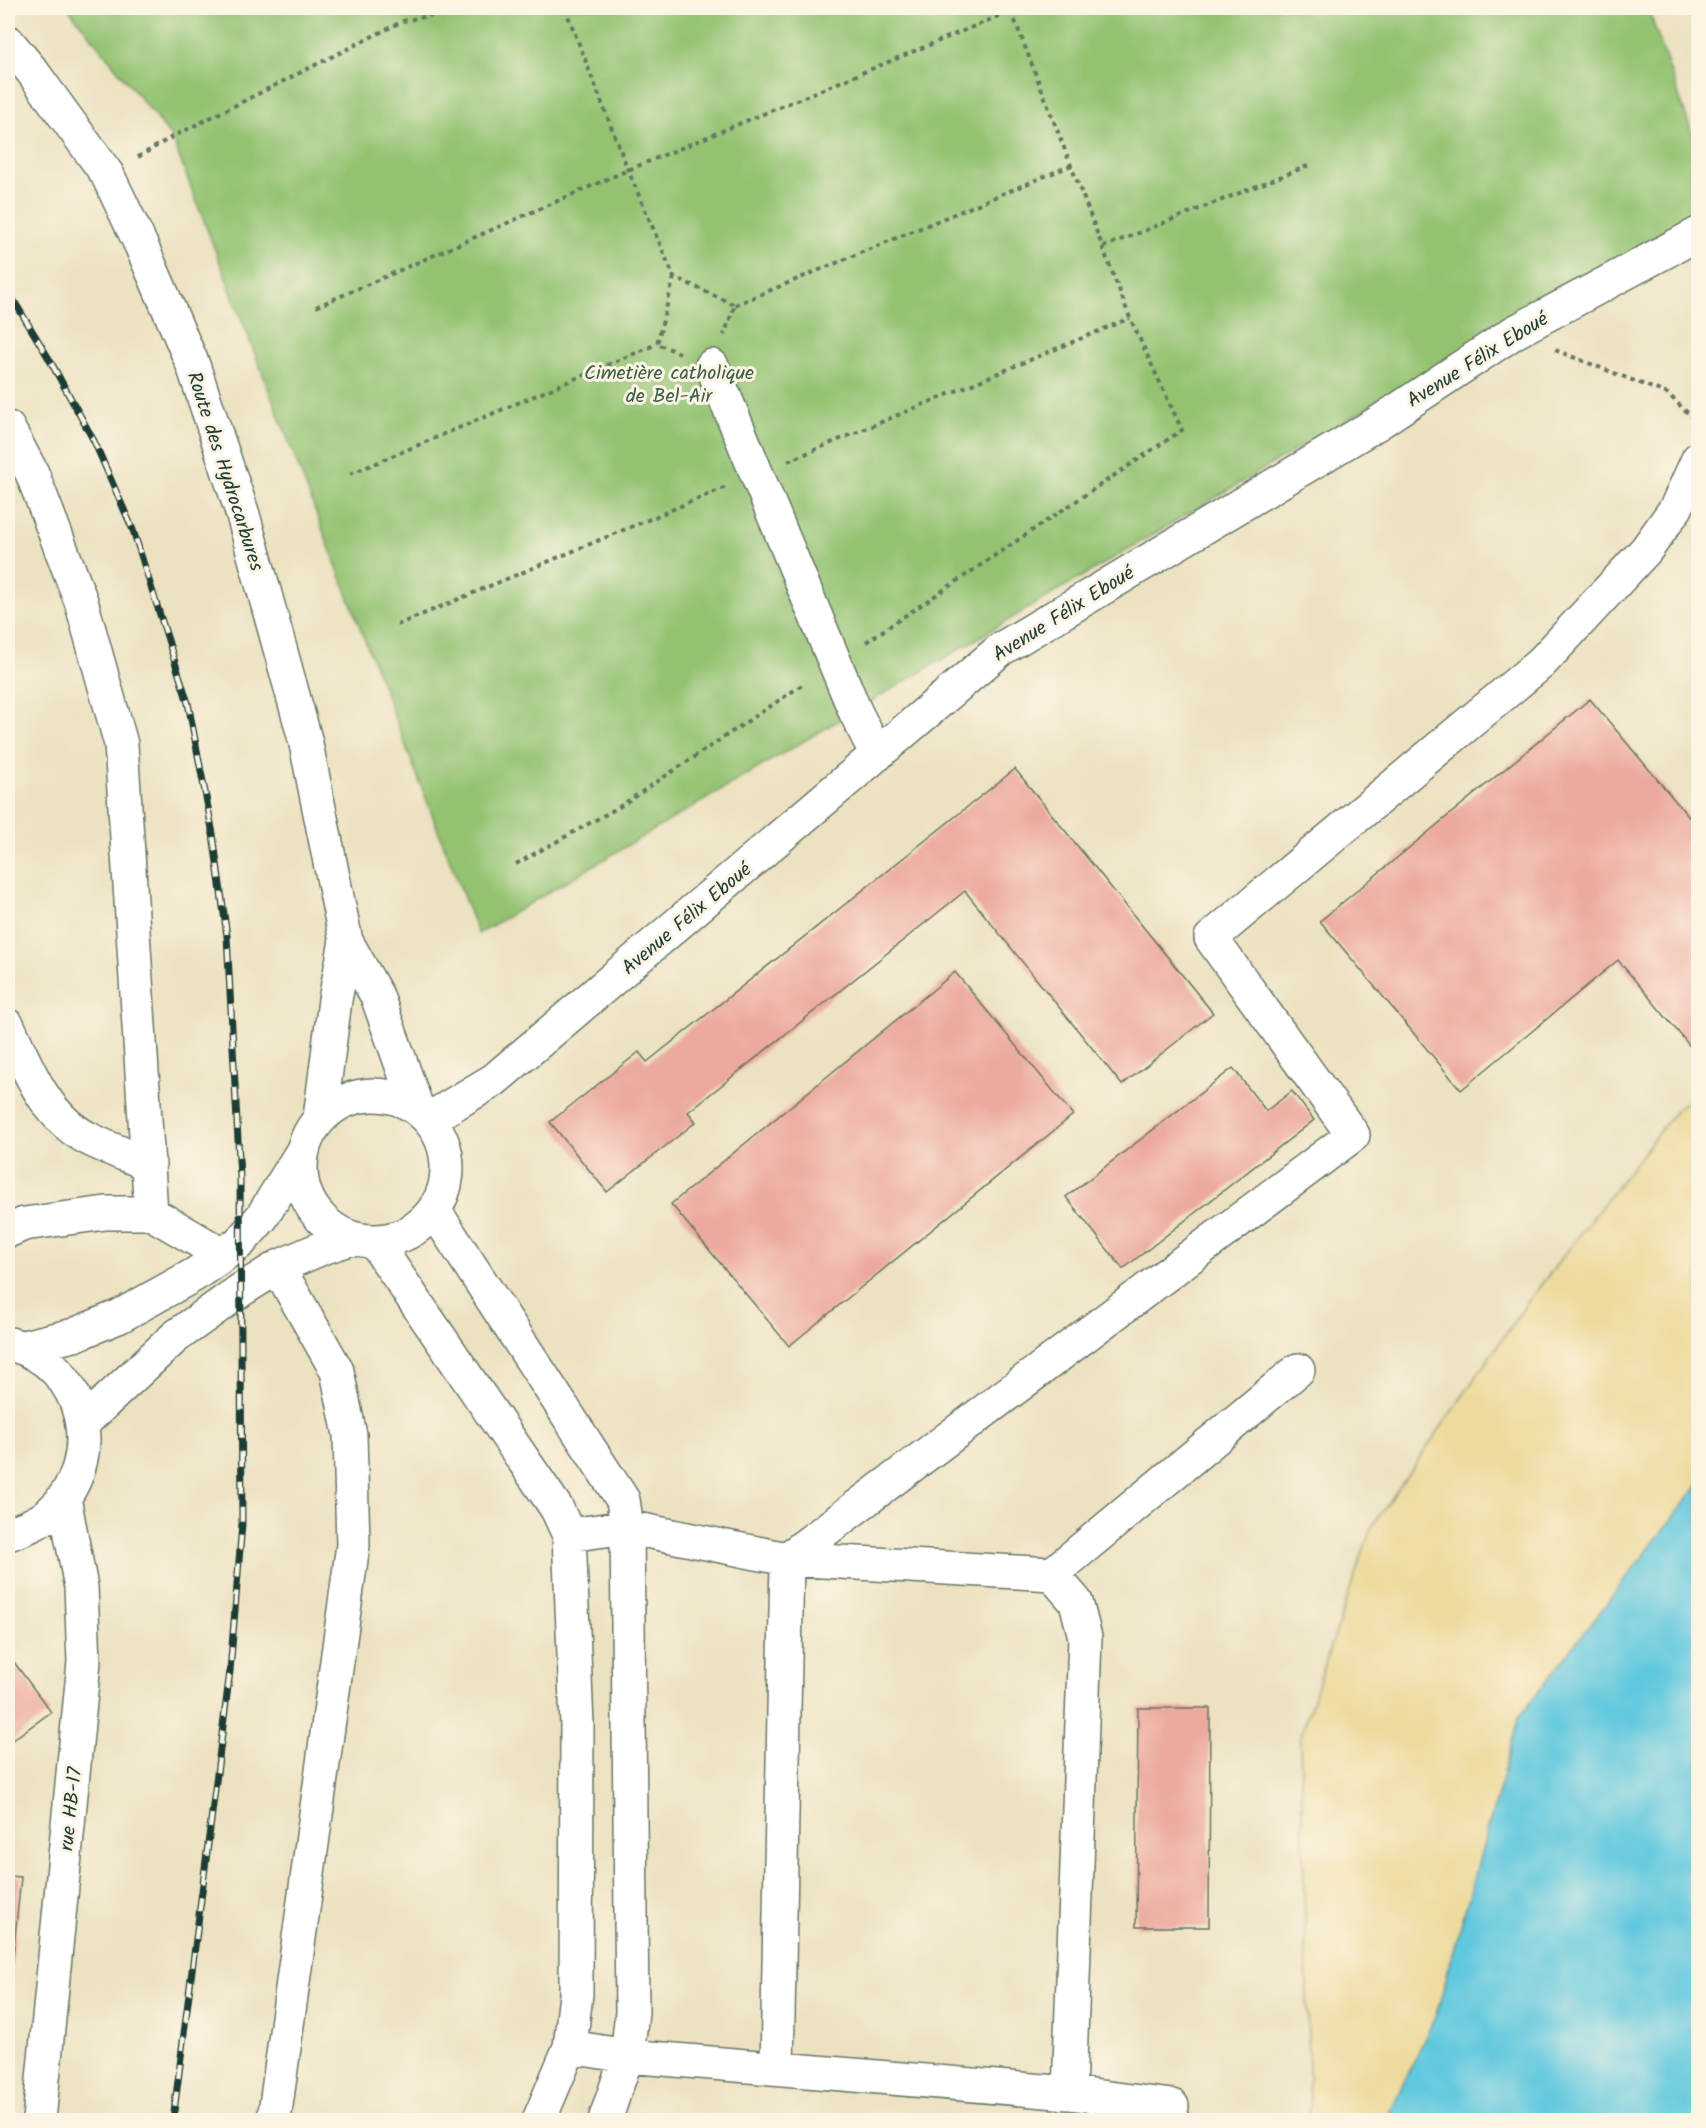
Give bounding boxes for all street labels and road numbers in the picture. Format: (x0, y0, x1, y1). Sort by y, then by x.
street label: Avenue Félix Eboué (1401, 304, 1556, 417)
street label: Route des Hydrocarbures (177, 368, 272, 576)
street label: Avenue Félix Eboué (987, 558, 1142, 671)
street label: Avenue Félix Eboué (615, 854, 761, 984)
street label: rue HB-17 (52, 1765, 92, 1853)

